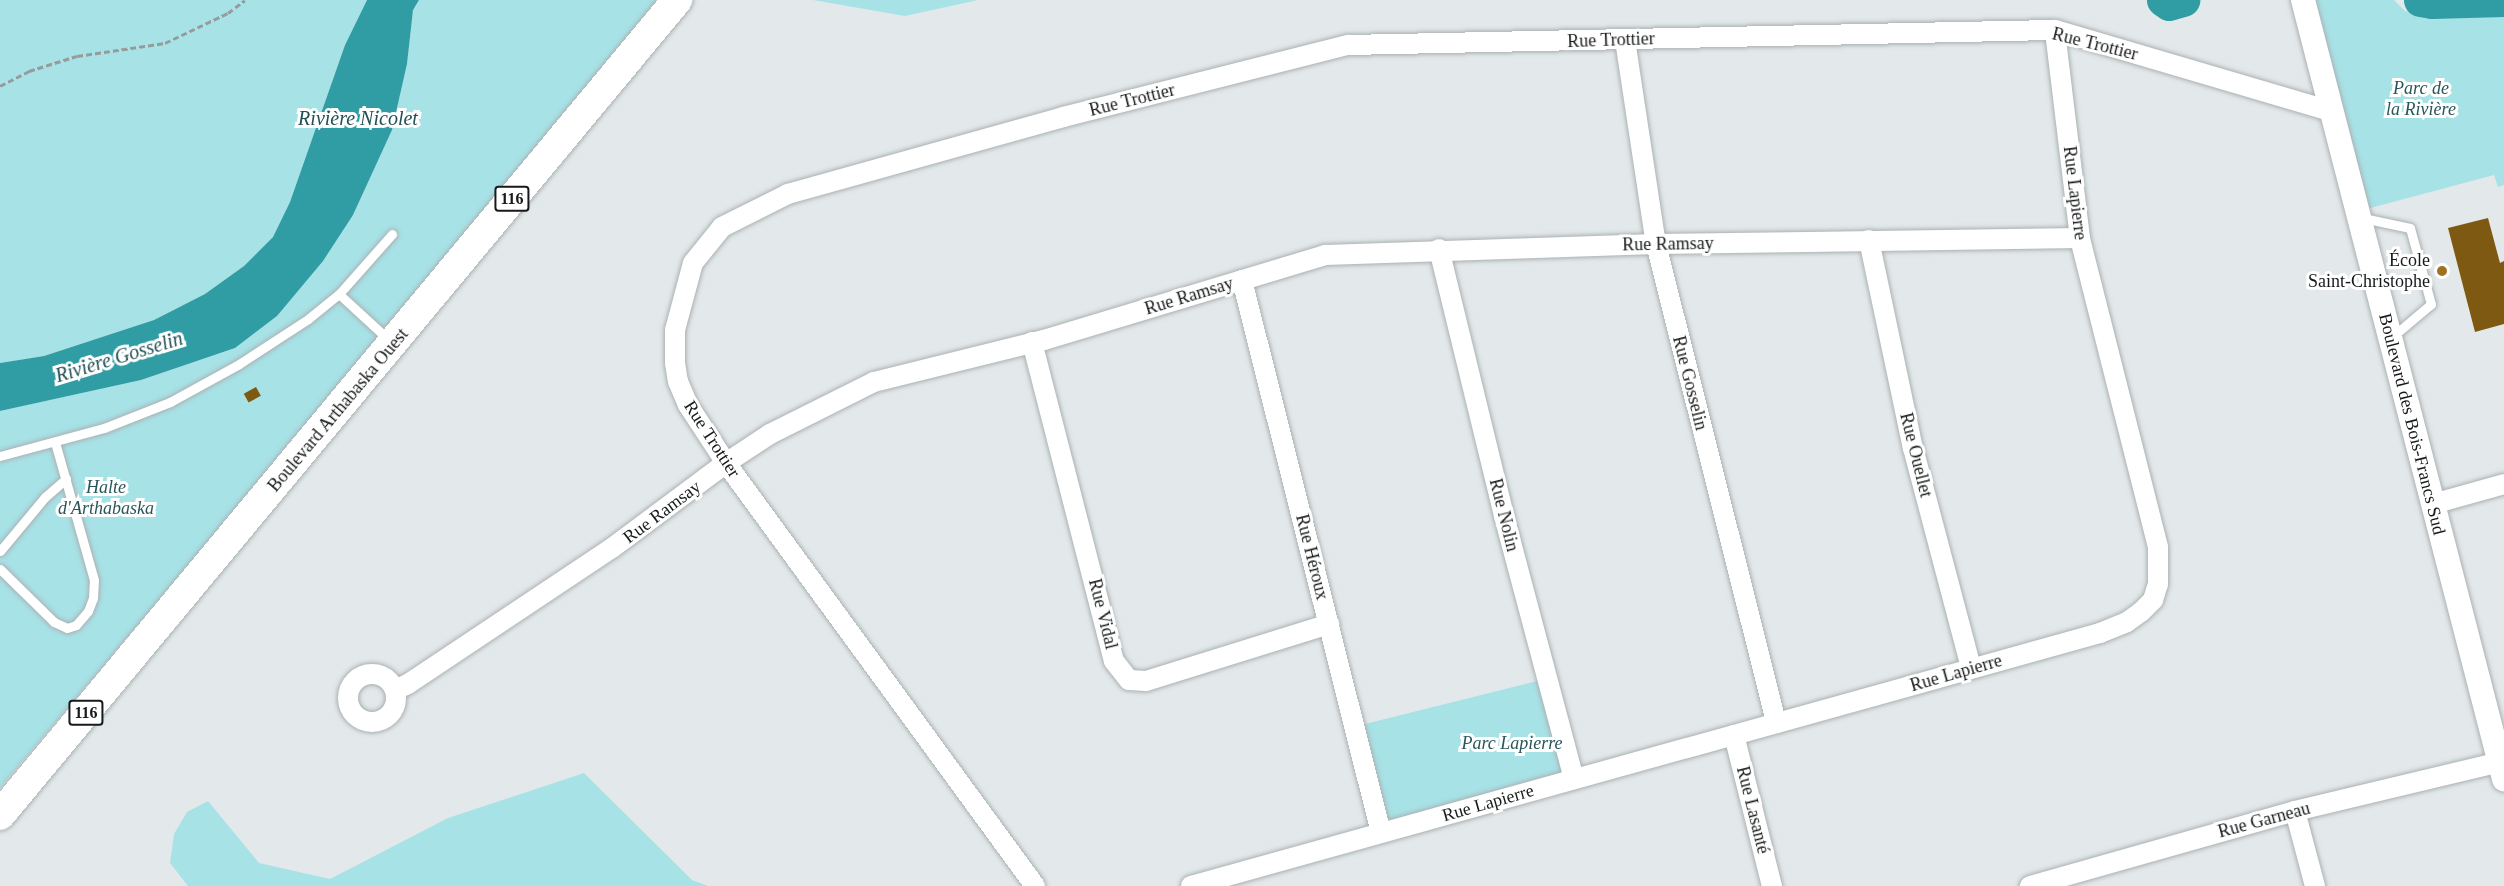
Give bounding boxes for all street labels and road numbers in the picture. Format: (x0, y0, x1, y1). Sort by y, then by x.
street label: Rue Trottier (2050, 23, 2140, 65)
street label: Rue Trottier (1567, 28, 1655, 52)
street label: Rue Trottier (1087, 79, 1177, 121)
street label: Rue Lapierre (2059, 145, 2091, 241)
road number: 116 (494, 186, 530, 212)
street label: Rue Ramsay (1622, 232, 1714, 256)
street label: Rue Ramsay (1142, 272, 1236, 320)
street label: Boulevard des Bois-Francs Sud (2374, 311, 2450, 537)
street label: Boulevard Arthabaska Ouest (263, 323, 413, 497)
street label: Rue Gosselin (1668, 334, 1712, 432)
street label: Rue Trottier (679, 396, 745, 482)
street label: Rue Ouellet (1895, 410, 1937, 500)
street label: Rue Ramsay (619, 476, 705, 548)
street label: Rue Nolin (1485, 476, 1523, 554)
street label: Rue Héroux (1291, 512, 1333, 602)
street label: Rue Vidal (1084, 576, 1122, 652)
street label: Rue Lapierre (1908, 650, 2004, 696)
road number: 116 (68, 700, 104, 726)
street label: Rue Lasanté (1732, 764, 1774, 856)
street label: Rue Lapierre (1440, 780, 1536, 826)
street label: Rue Garneau (2216, 797, 2312, 843)

